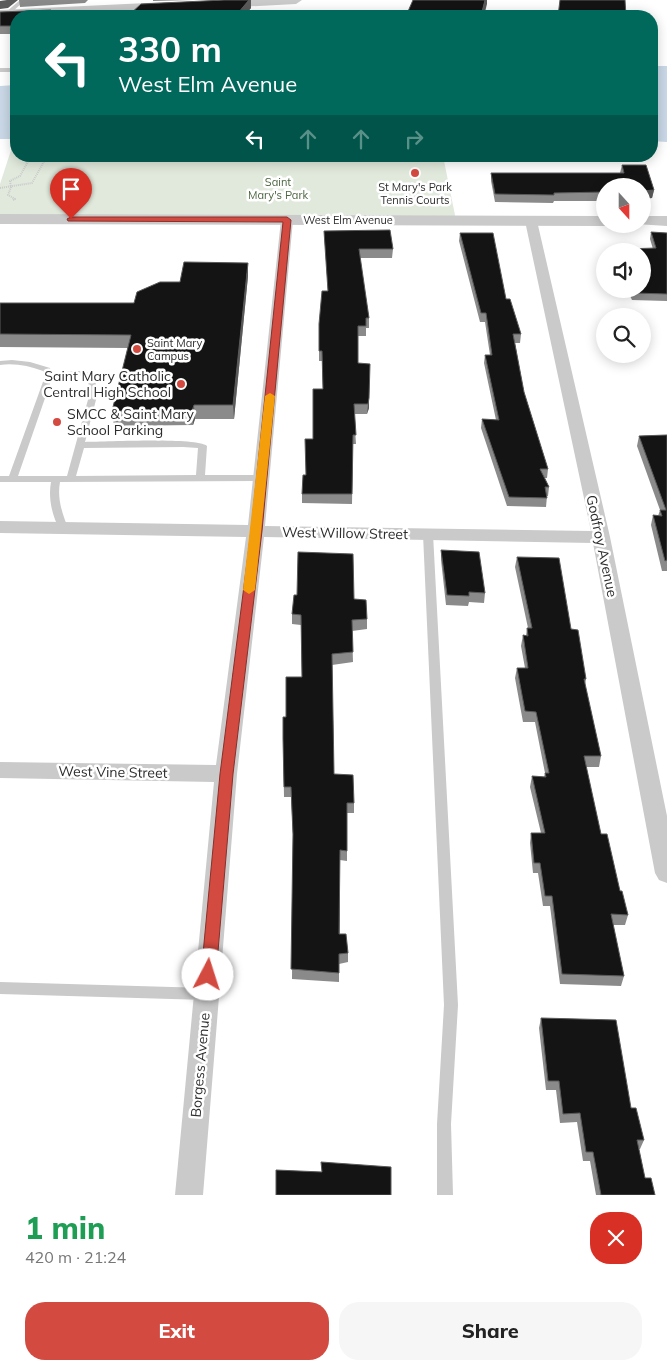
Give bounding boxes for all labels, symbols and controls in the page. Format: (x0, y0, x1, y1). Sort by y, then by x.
text: 330 m (118, 27, 222, 71)
icon: left (35, 30, 100, 95)
text: West Elm Avenue (118, 70, 297, 98)
icon: left (241, 125, 269, 153)
icon: ahead (294, 125, 322, 153)
icon: ahead (347, 125, 375, 153)
icon: right (400, 125, 428, 153)
marker: St Mary's Park Tennis Courts (409, 167, 421, 179)
pin (50, 168, 92, 219)
icon: arrive (57, 175, 85, 203)
park label: Saint Mary's Park (248, 175, 308, 202)
north arrow (596, 178, 651, 232)
map controls (596, 178, 651, 363)
place label: St Mary's Park Tennis Courts (378, 180, 452, 207)
street label: West Elm Avenue (303, 213, 393, 227)
button: sound (596, 243, 651, 298)
button: search (596, 308, 651, 363)
place label: Saint Mary Campus (147, 336, 203, 363)
marker: Saint Mary Campus (131, 343, 143, 355)
place label: Saint Mary Catholic Central High School (43, 367, 171, 401)
marker: Saint Mary Catholic Central High School (175, 378, 187, 390)
place label: SMCC & Saint Mary School Parking (67, 405, 194, 439)
marker: SMCC & Saint Mary School Parking (51, 416, 63, 428)
street label: Godfroy Avenue (582, 493, 622, 599)
street label: West Willow Street (282, 523, 408, 543)
street label: West Vine Street (58, 762, 168, 782)
position arrow (181, 948, 233, 1000)
street label: Borgess Avenue (186, 1012, 214, 1118)
text: 1 min (25, 1209, 105, 1247)
button: close (590, 1212, 642, 1264)
text: 420 m · 21:24 (25, 1247, 126, 1267)
button: Exit (25, 1302, 329, 1360)
button: Share (339, 1302, 642, 1360)

